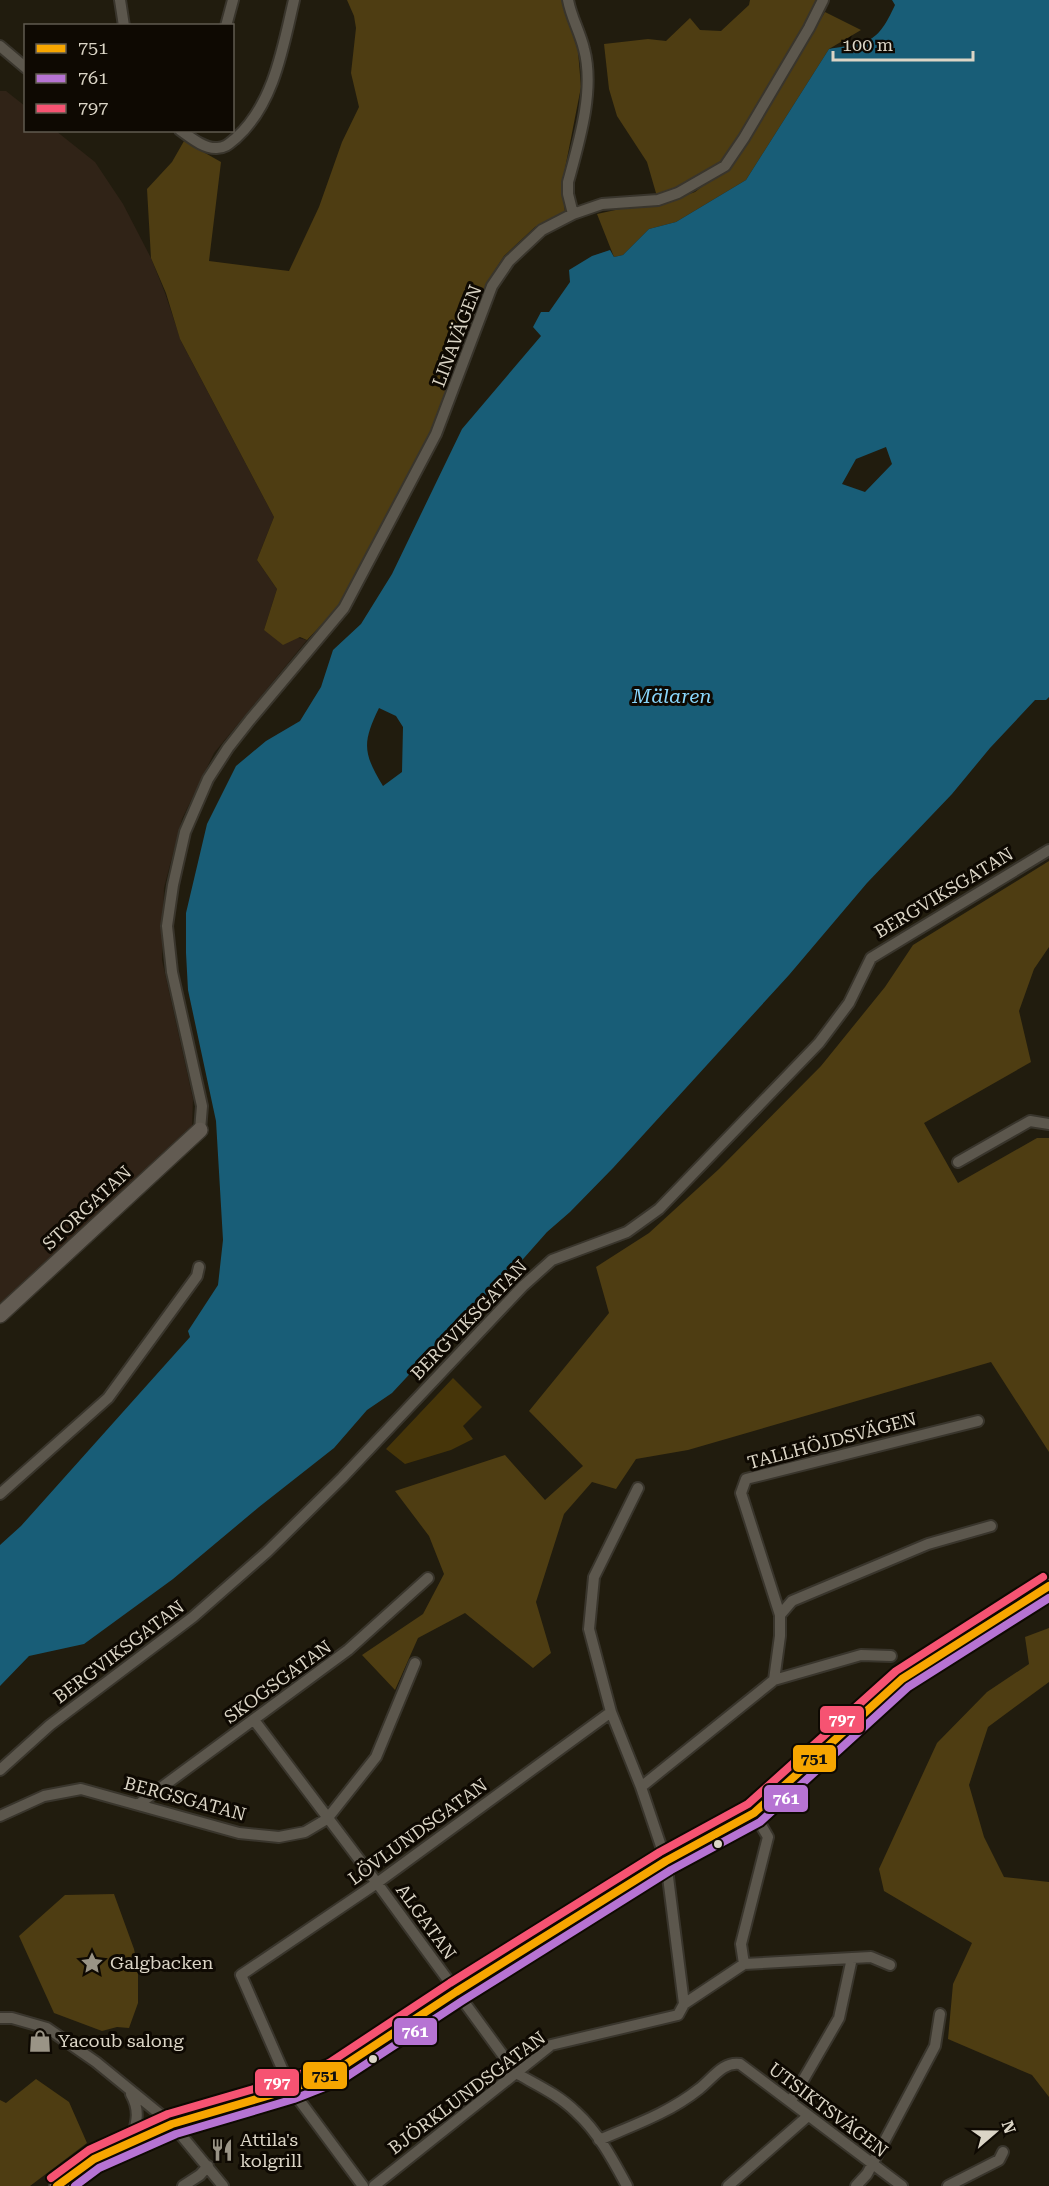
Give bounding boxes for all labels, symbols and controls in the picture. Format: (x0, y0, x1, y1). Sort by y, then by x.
legend (24, 24, 234, 132)
scale bar (833, 24, 972, 62)
text: 100 m (842, 34, 893, 55)
text: 751 (78, 37, 108, 58)
text: 761 (78, 67, 108, 88)
text: 797 (78, 97, 108, 118)
street label: LINAVÄGEN (428, 282, 486, 390)
water label: Mälaren (631, 684, 712, 708)
street label: BERGVIKSGATAN (871, 843, 1017, 942)
street label: STORGATAN (38, 1161, 135, 1254)
street label: BERGVIKSGATAN (406, 1256, 531, 1384)
street label: TALLHÖJDSVÄGEN (745, 1408, 919, 1473)
street label: BERGVIKSGATAN (49, 1596, 188, 1708)
street label: SKOGSGATAN (220, 1636, 335, 1727)
line badge: 797 (819, 1705, 865, 1734)
text: 797 (829, 1710, 855, 1729)
line badge: 751 (792, 1744, 837, 1773)
text: 751 (801, 1749, 827, 1768)
street label: BERGSGATAN (122, 1772, 248, 1825)
street label: LÖVLUNDSGATAN (344, 1774, 491, 1889)
line badge: 761 (763, 1784, 809, 1813)
text: 761 (773, 1789, 799, 1808)
unlabelled marker (712, 1838, 724, 1850)
street label: ALGATAN (392, 1880, 461, 1964)
place icon: Galgbacken (79, 1950, 105, 1976)
place label: Galgbacken (110, 1952, 214, 1973)
line badge: 761 (393, 2017, 438, 2046)
text: 761 (402, 2022, 428, 2041)
street label: BJÖRKLUNDSGATAN (384, 2027, 549, 2159)
shop icon: Yacoub salong (27, 2028, 53, 2054)
place label: Yacoub salong (58, 2030, 184, 2051)
unlabelled marker (367, 2053, 379, 2065)
street label: UTSIKTSVÄGEN (765, 2058, 892, 2161)
line badge: 751 (302, 2061, 348, 2090)
text: 751 (312, 2066, 338, 2085)
line badge: 797 (254, 2068, 300, 2097)
text: 797 (264, 2073, 290, 2092)
north arrow (965, 2102, 1025, 2162)
text: N (998, 2118, 1020, 2136)
place label: Attila's kolgrill (240, 2129, 302, 2171)
restaurant icon: Attila's kolgrill (209, 2137, 235, 2163)

